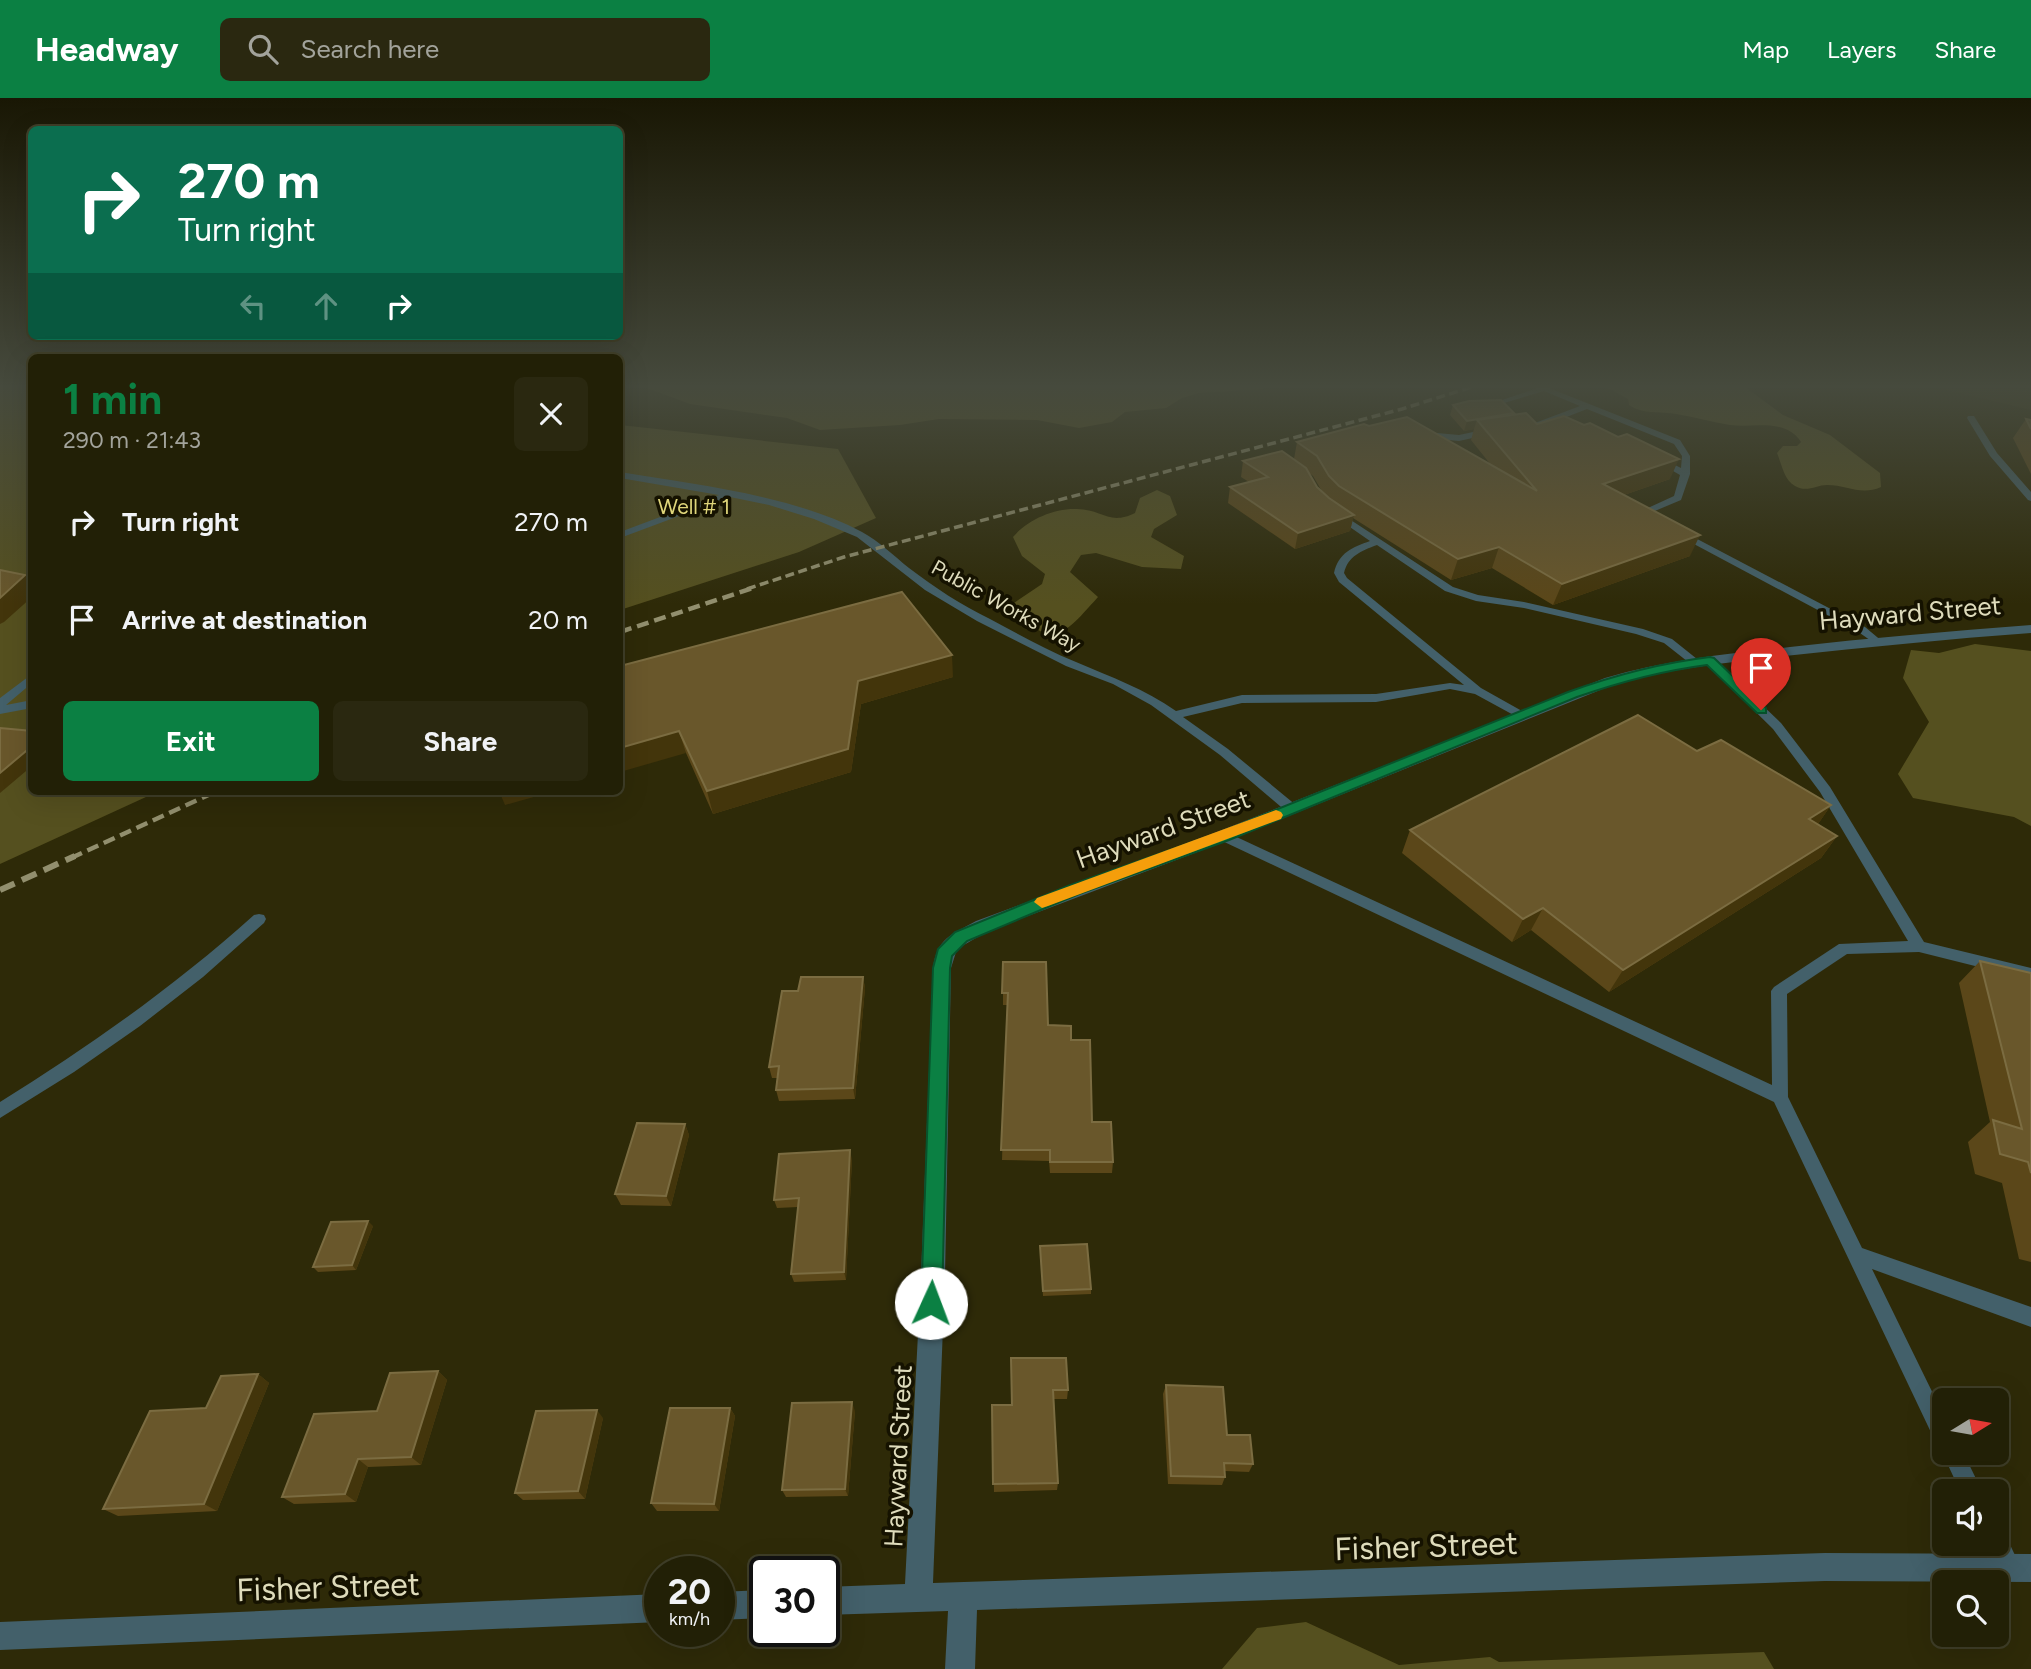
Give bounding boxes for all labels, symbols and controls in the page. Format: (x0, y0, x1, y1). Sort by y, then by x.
search box (220, 18, 710, 81)
text: Headway (35, 30, 178, 69)
icon: search (244, 30, 282, 68)
text: Search here (300, 33, 439, 65)
text: Map (1742, 35, 1789, 64)
text: Layers (1827, 35, 1896, 64)
text: Share (1934, 35, 1996, 64)
text: 270 m (178, 151, 320, 210)
icon: right (63, 154, 154, 245)
text: Turn right (178, 211, 316, 249)
icon: left (234, 287, 272, 325)
icon: ahead (307, 287, 345, 325)
icon: right (380, 287, 418, 325)
text: 1 min (63, 374, 162, 425)
button: close (514, 377, 588, 451)
text: 290 m · 21:43 (63, 426, 201, 454)
park label: Well # 1 (658, 494, 730, 519)
icon: right (63, 503, 101, 541)
text: Turn right (122, 506, 239, 538)
text: 270 m (514, 506, 588, 538)
street label: Public Works Way (927, 554, 1085, 657)
street label: Hayward Street (1818, 589, 2003, 637)
icon: arrive (63, 601, 101, 639)
text: Arrive at destination (122, 604, 367, 636)
text: 20 m (528, 604, 588, 636)
pin (1731, 638, 1791, 710)
icon: arrive (1742, 649, 1780, 687)
button: Exit (63, 701, 319, 781)
button: Share (333, 701, 588, 781)
street label: Hayward Street (1072, 783, 1255, 875)
position arrow (894, 1266, 968, 1340)
street label: Hayward Street (877, 1364, 919, 1548)
north arrow (1932, 1388, 2009, 1465)
map controls (1932, 1388, 2009, 1647)
button: sound (1932, 1479, 2009, 1556)
street label: Fisher Street (1334, 1524, 1518, 1568)
speed limit sign: 30 (749, 1556, 840, 1647)
street label: Fisher Street (236, 1565, 420, 1609)
button: search (1932, 1570, 2009, 1647)
text: 20 (668, 1571, 711, 1613)
text: km/h (669, 1608, 710, 1630)

